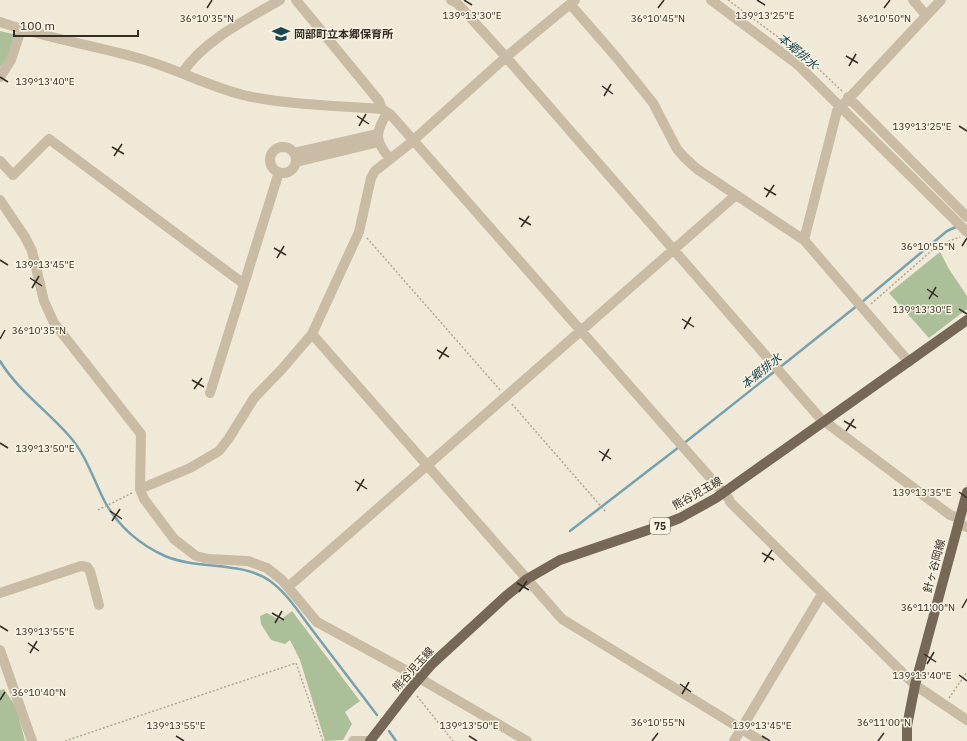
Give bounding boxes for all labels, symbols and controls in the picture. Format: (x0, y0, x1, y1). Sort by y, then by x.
text: 139°13'30"E (442, 9, 502, 22)
text: 139°13'25"E (735, 9, 795, 22)
scale bar (14, 12, 138, 38)
text: 36°10'35"N (180, 12, 234, 25)
text: 36°10'45"N (631, 12, 685, 25)
text: 36°10'50"N (857, 12, 911, 25)
text: 100 m (20, 18, 55, 33)
school or university icon: 岡部町立本郷保育所 (271, 24, 291, 44)
place label: 岡部町立本郷保育所 (294, 27, 393, 41)
water label: 本郷排水 (775, 30, 823, 73)
text: 139°13'40"E (15, 75, 75, 88)
text: 139°13'25"E (892, 120, 952, 133)
text: 36°10'55"N (901, 240, 955, 253)
text: 139°13'45"E (15, 258, 75, 271)
text: 139°13'30"E (892, 303, 952, 316)
text: 36°10'35"N (12, 324, 66, 337)
water label: 本郷排水 (738, 349, 786, 392)
text: 139°13'50"E (15, 442, 75, 455)
street label: 熊谷児玉線 (670, 474, 724, 512)
text: 139°13'35"E (892, 486, 952, 499)
road number: 75 (650, 518, 670, 534)
street label: 針ヶ谷岡線 (920, 538, 948, 594)
text: 36°11'00"N (901, 601, 955, 614)
text: 139°13'55"E (15, 625, 75, 638)
street label: 熊谷児玉線 (389, 644, 437, 694)
text: 139°13'40"E (892, 669, 952, 682)
text: 36°10'40"N (12, 686, 66, 699)
text: 36°10'55"N (631, 716, 685, 729)
text: 36°11'00"N (857, 716, 911, 729)
text: 139°13'55"E (146, 719, 206, 732)
text: 139°13'50"E (439, 719, 499, 732)
text: 139°13'45"E (732, 719, 792, 732)

